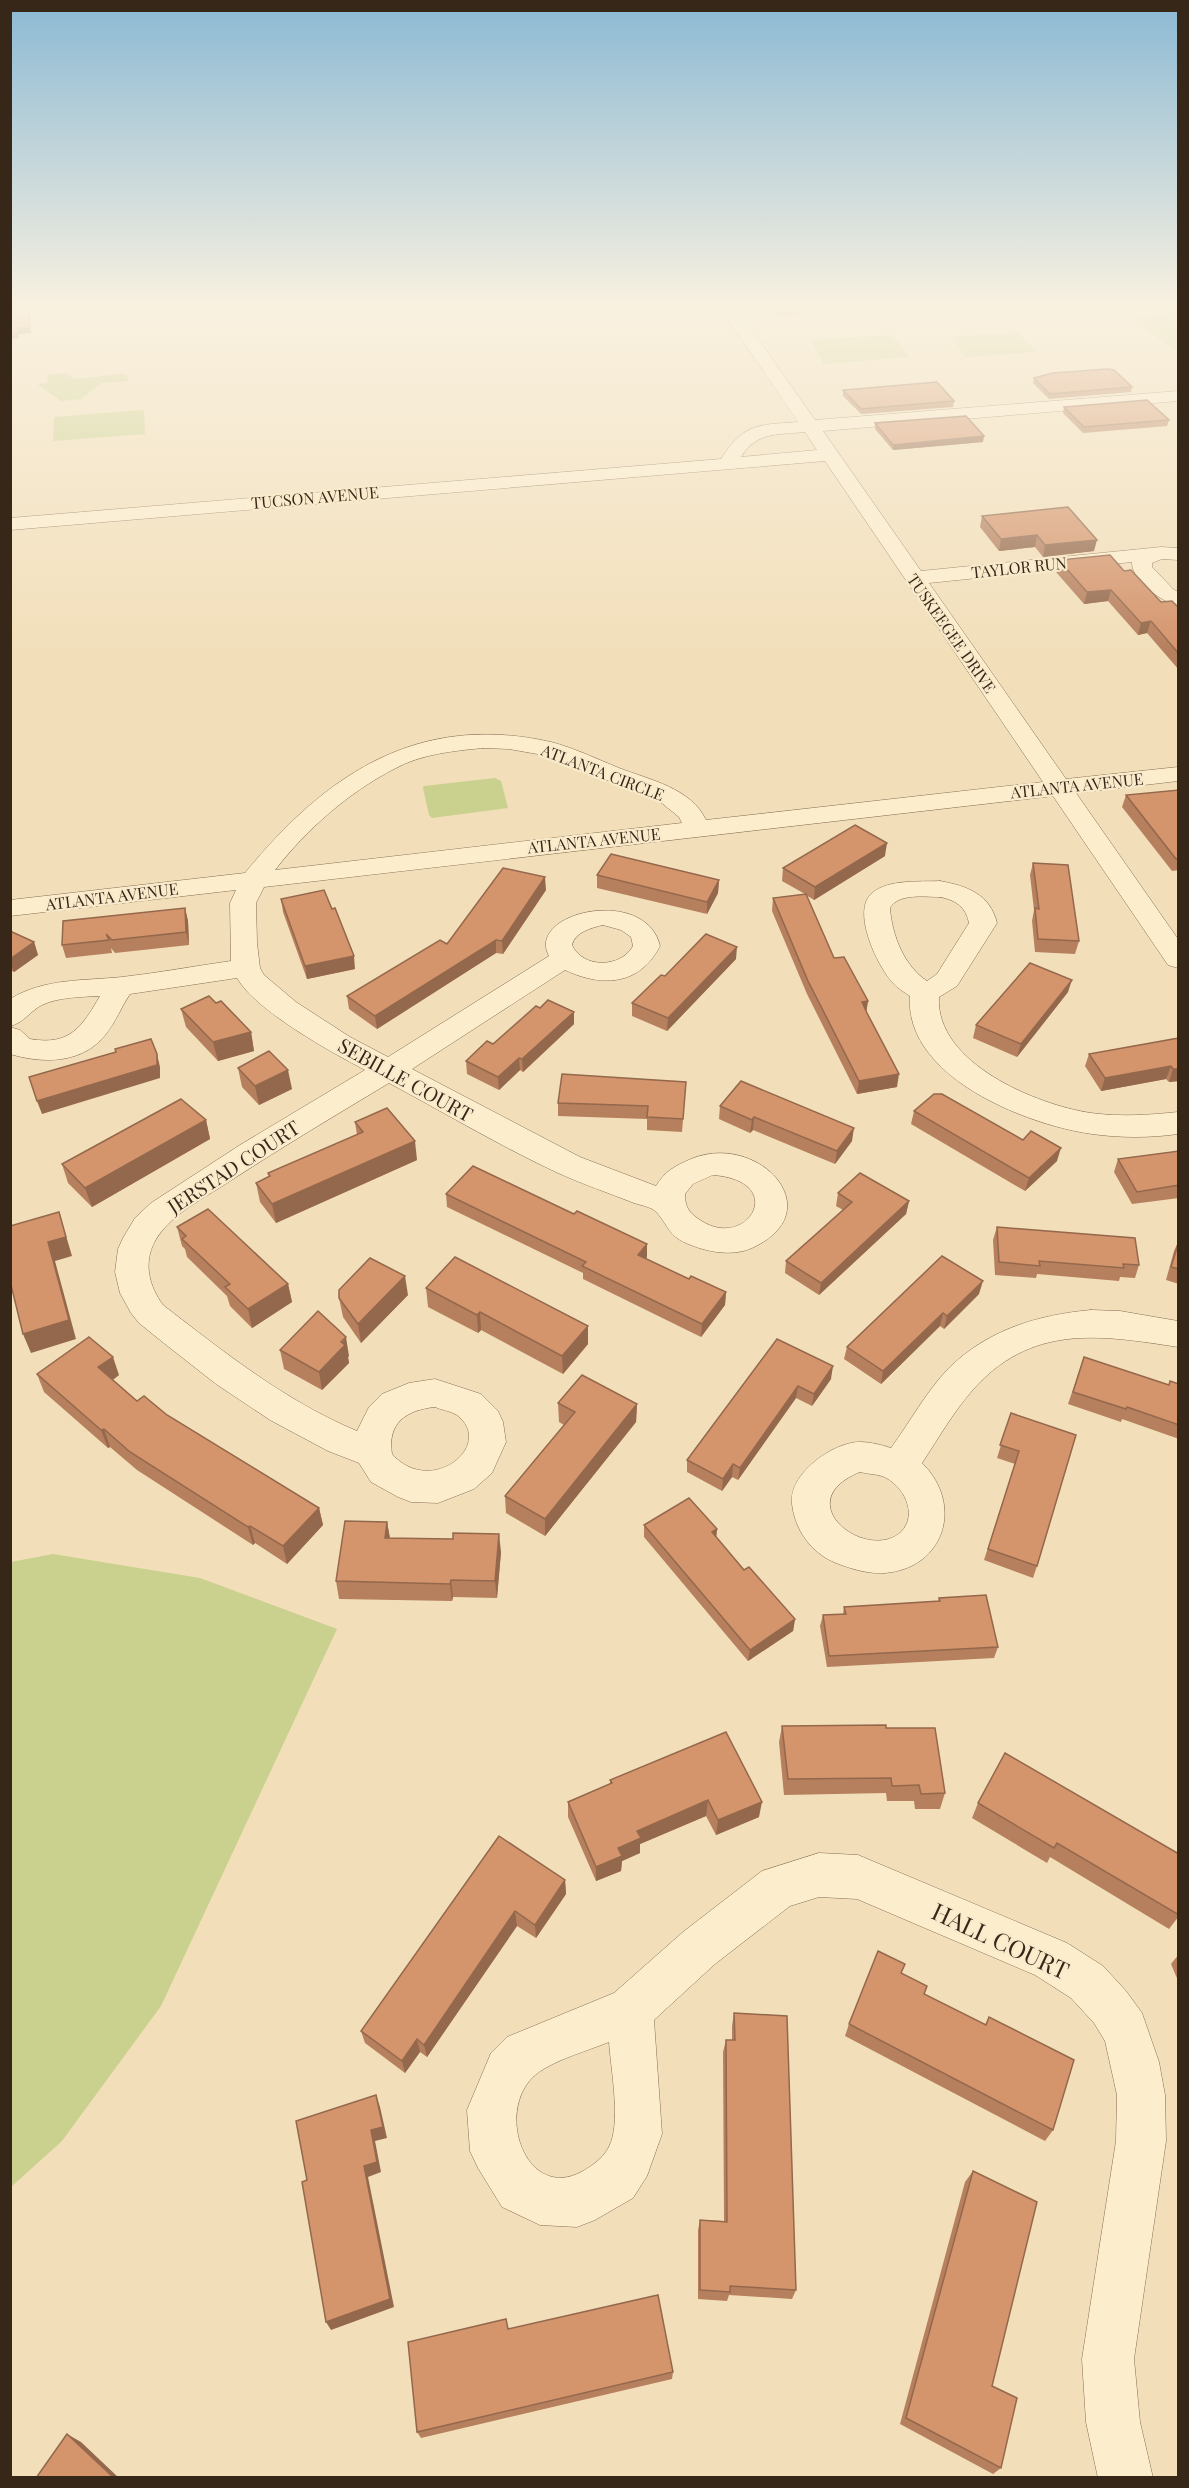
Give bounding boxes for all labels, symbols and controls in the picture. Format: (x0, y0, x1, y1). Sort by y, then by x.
street label: TUCSON AVENUE (250, 481, 380, 513)
street label: TAYLOR RUN (970, 552, 1068, 582)
street label: TUSKEEGEE DRIVE (903, 569, 1001, 697)
street label: ATLANTA CIRCLE (538, 739, 667, 805)
street label: ATLANTA AVENUE (1009, 768, 1144, 803)
street label: ATLANTA AVENUE (526, 823, 661, 858)
street label: ATLANTA AVENUE (43, 877, 180, 915)
street label: SEBILLE COURT (334, 1031, 478, 1127)
street label: JERSTAD COURT (161, 1113, 304, 1220)
street label: HALL COURT (927, 1894, 1075, 1986)

